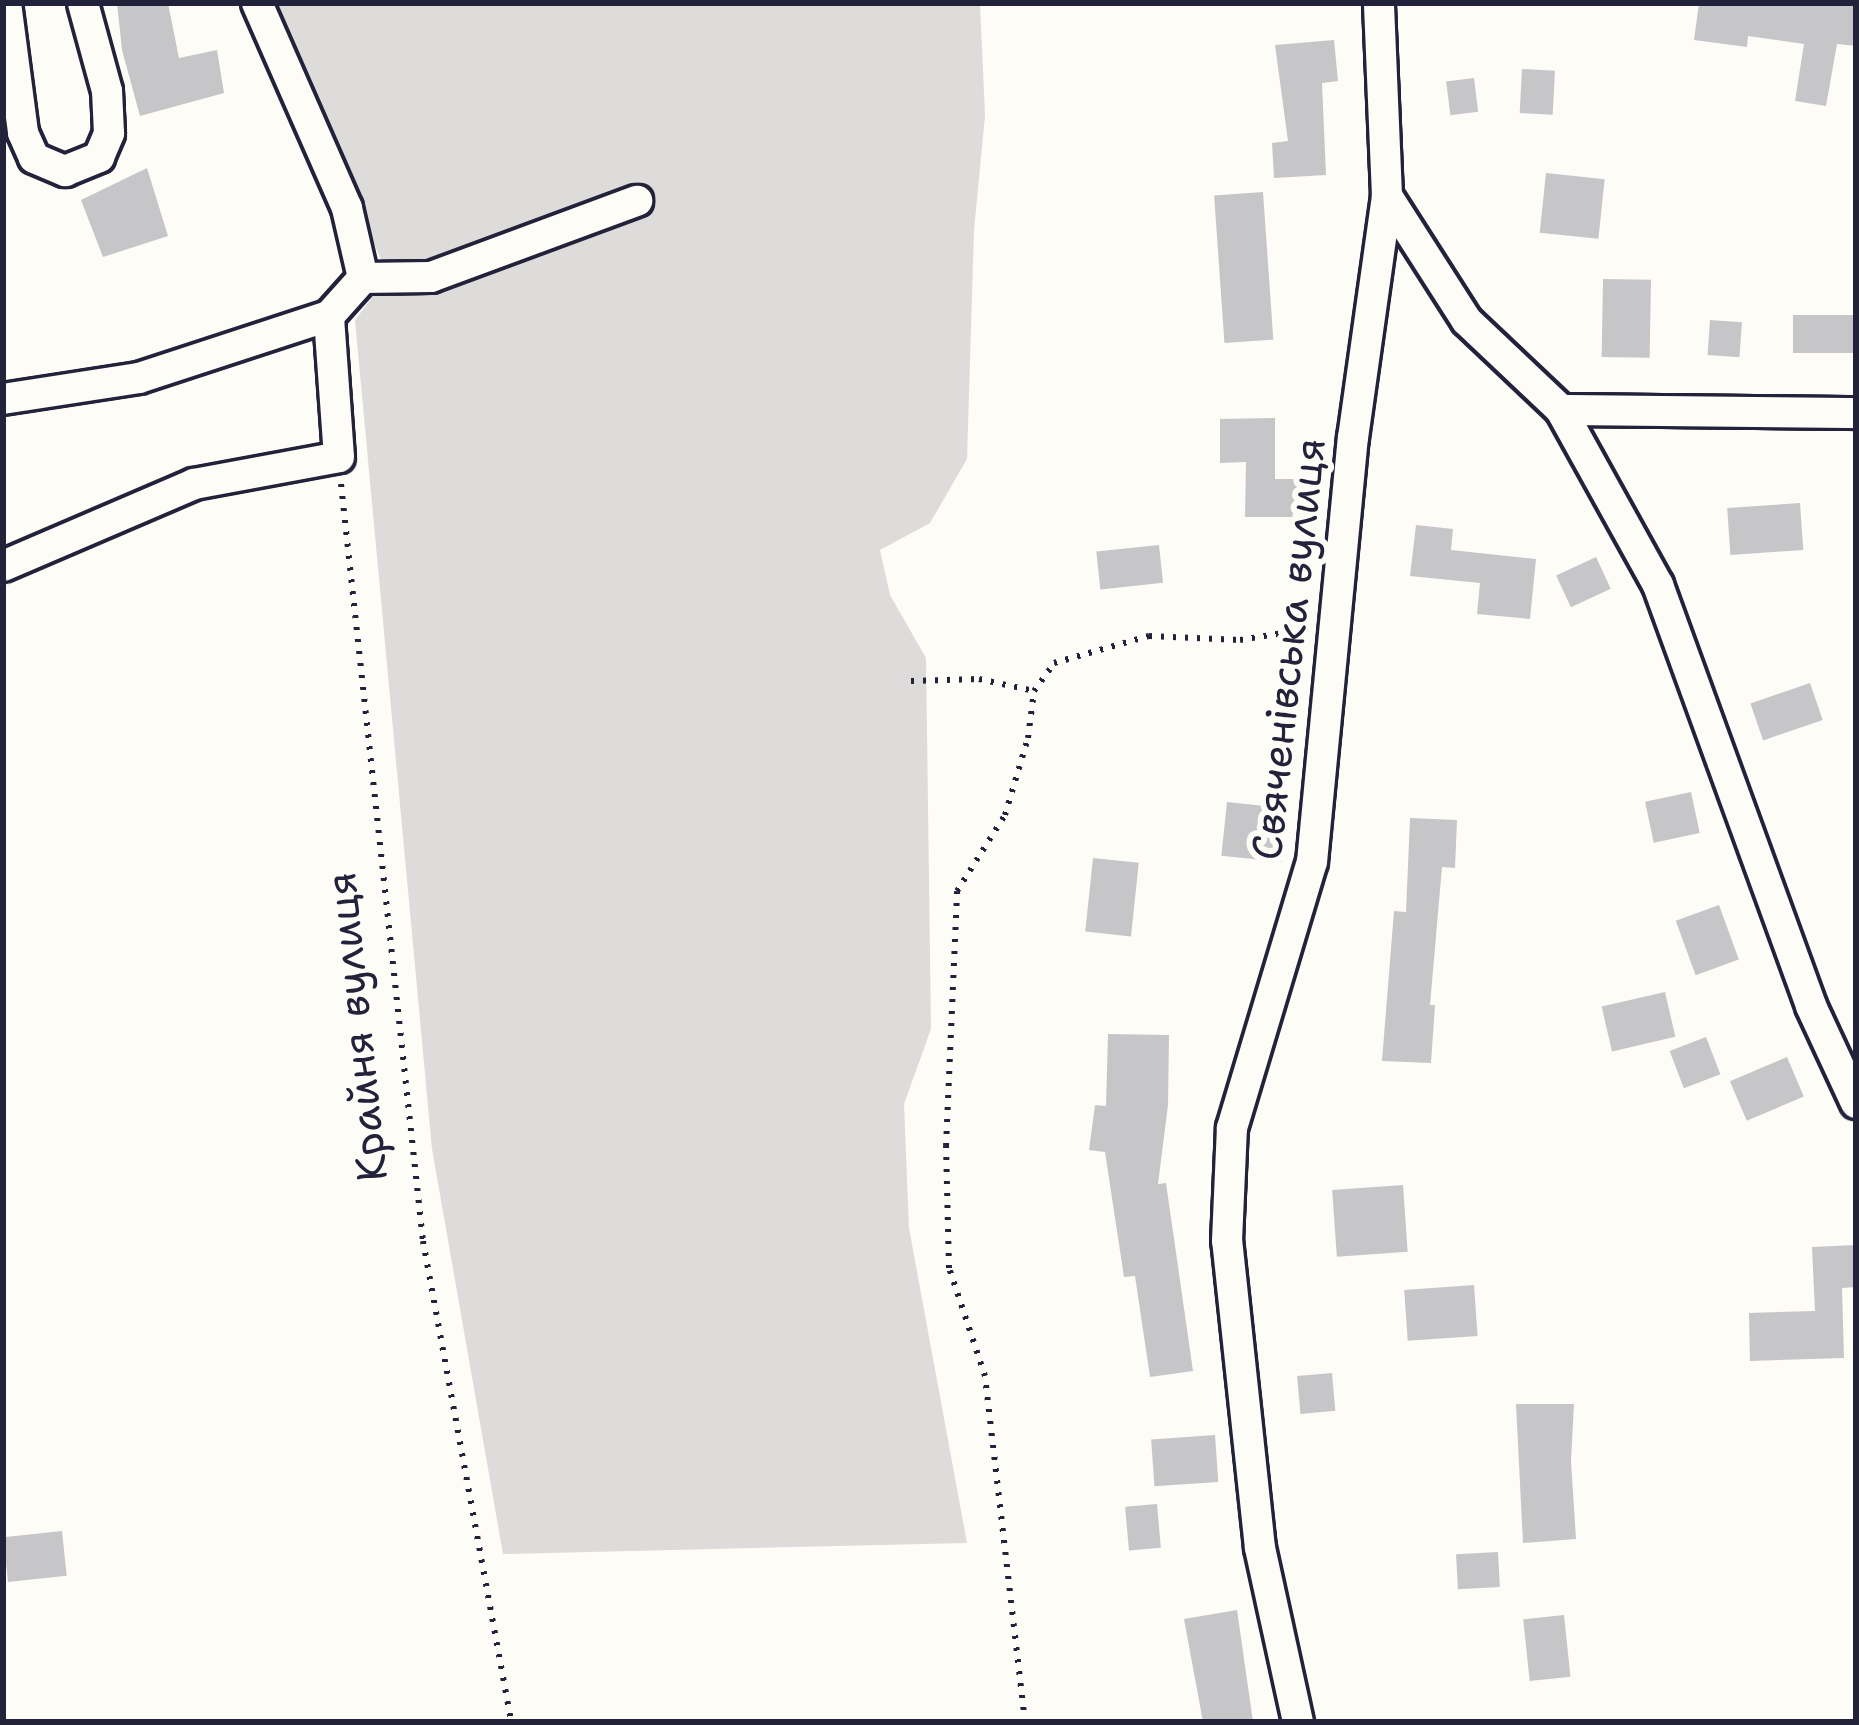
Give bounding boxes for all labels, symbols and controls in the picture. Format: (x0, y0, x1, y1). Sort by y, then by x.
street label: Свяченівська вулиця (1241, 435, 1335, 863)
street label: Крайня вулиця (315, 870, 397, 1184)

